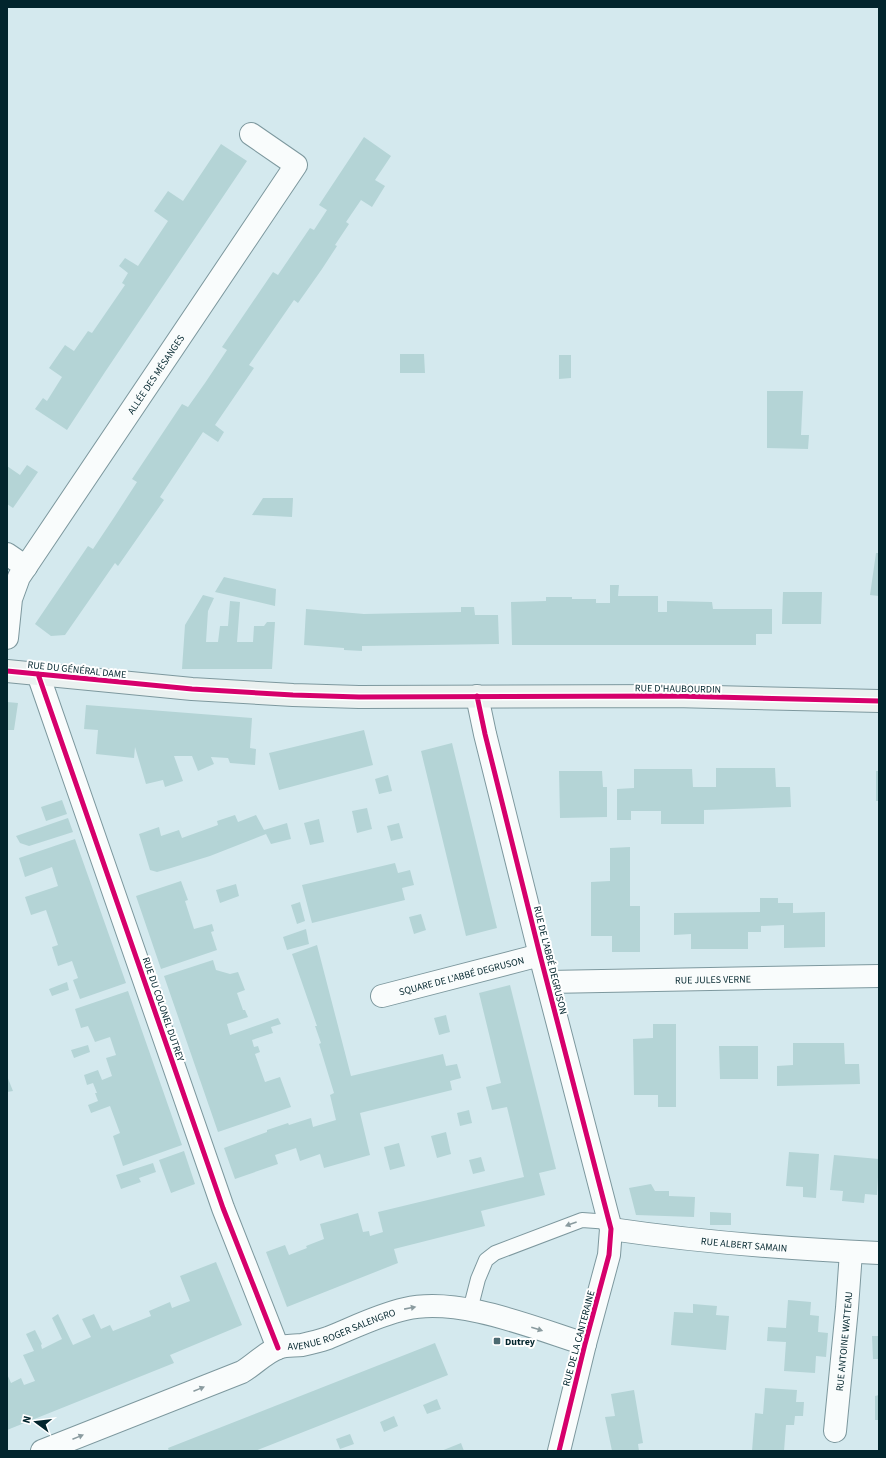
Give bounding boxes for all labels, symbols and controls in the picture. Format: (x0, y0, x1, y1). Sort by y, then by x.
street label: ALLÉE DES MÉSANGES (124, 332, 188, 417)
street label: RUE DU GÉNÉRAL DAME (27, 658, 127, 682)
street label: RUE D'HAUBOURDIN (635, 681, 721, 697)
street label: RUE DE L'ABBÉ DEGRUSON (530, 905, 570, 1016)
street label: SQUARE DE L'ABBÉ DEGRUSON (398, 953, 526, 999)
street label: RUE DU COLONEL DUTREY (139, 955, 188, 1064)
street label: RUE JULES VERNE (675, 972, 751, 988)
one-way arrow (565, 1221, 577, 1227)
street label: RUE ALBERT SAMAIN (700, 1234, 788, 1256)
street label: RUE DE LA CANTERAINE (559, 1289, 599, 1388)
street label: RUE ANTOINE WATTEAU (833, 1291, 856, 1392)
one-way arrow (404, 1305, 416, 1311)
street label: AVENUE ROGER SALENGRO (287, 1306, 398, 1354)
one-way arrow (531, 1326, 543, 1332)
place label: Dutrey (505, 1335, 536, 1349)
marker: Dutrey (492, 1336, 502, 1346)
one-way arrow (194, 1385, 206, 1391)
north arrow (16, 1402, 56, 1442)
text: N (19, 1414, 35, 1425)
one-way arrow (73, 1433, 85, 1439)

